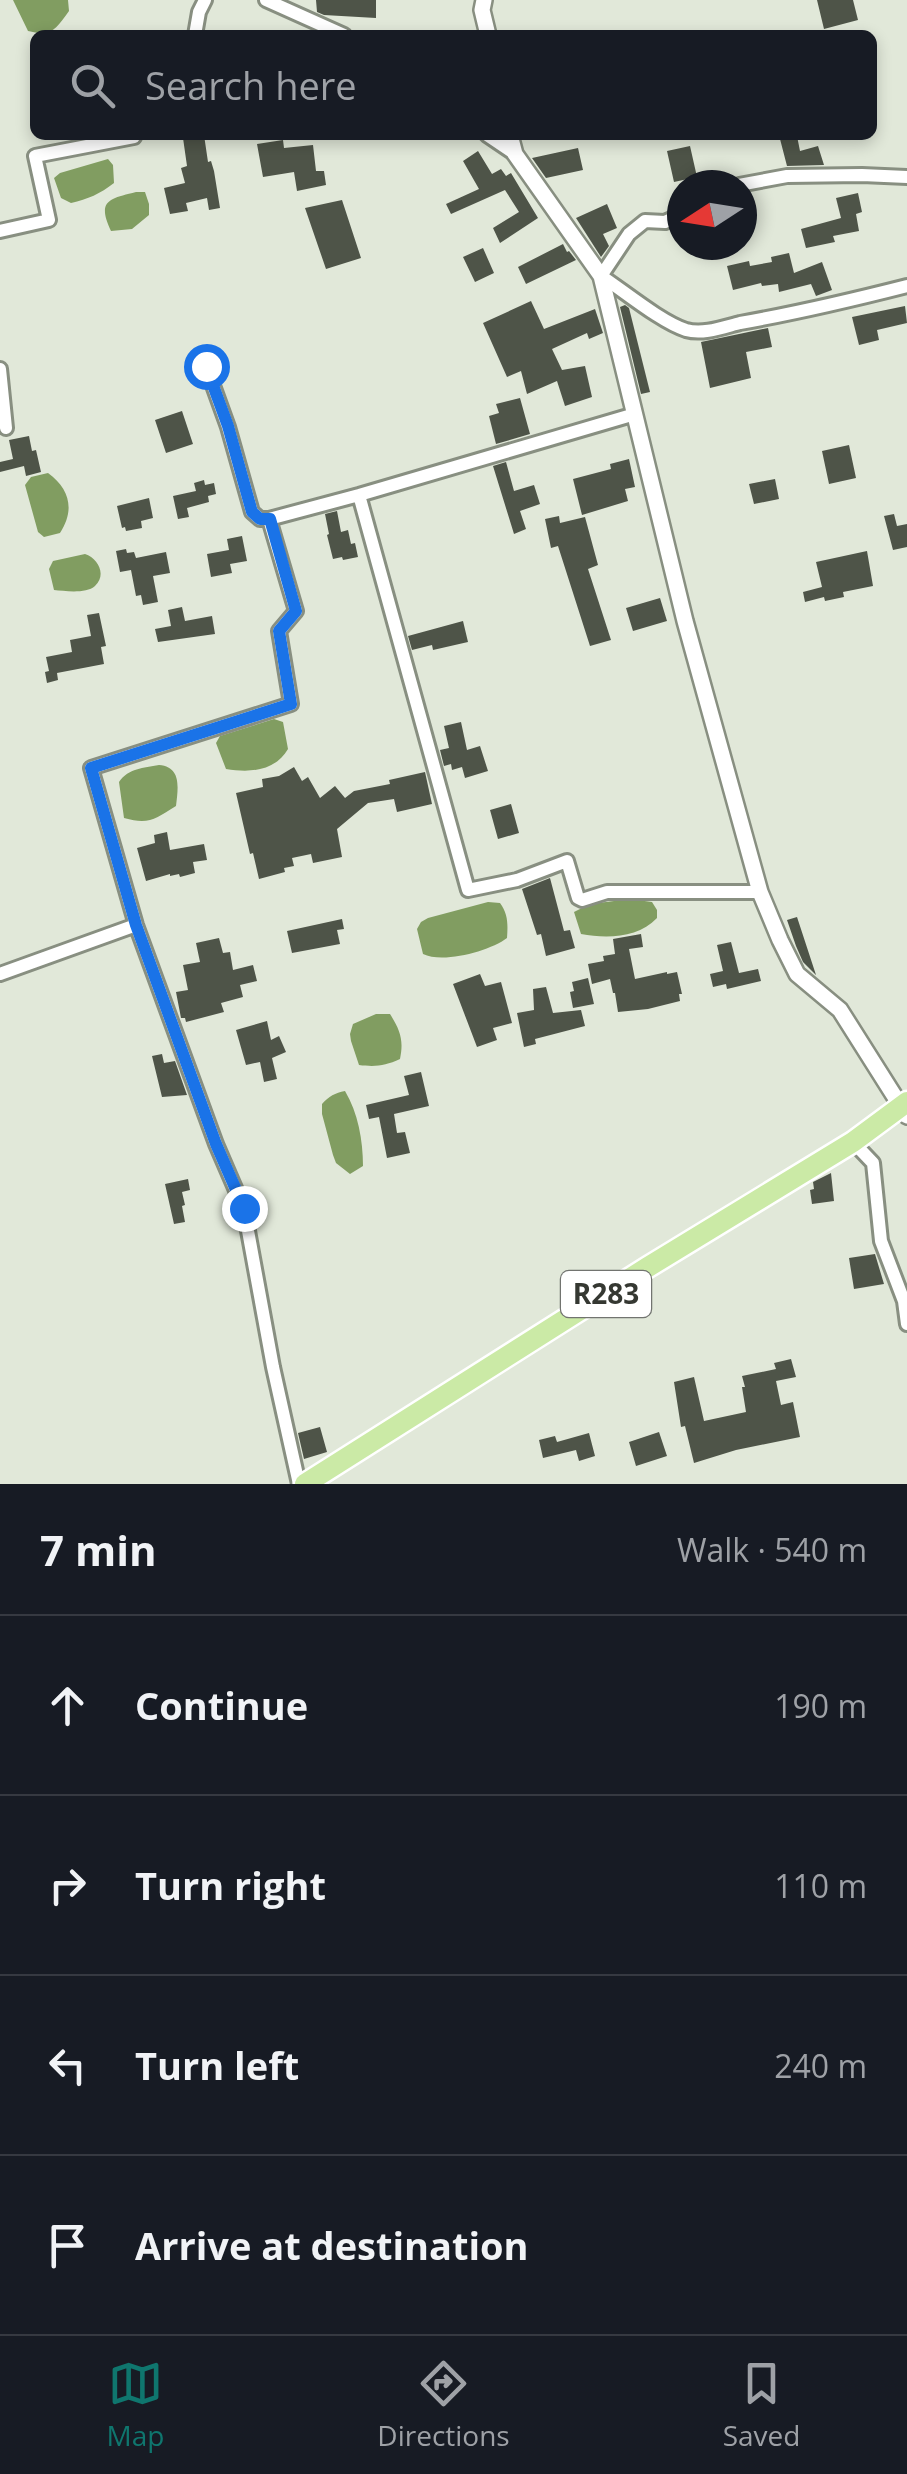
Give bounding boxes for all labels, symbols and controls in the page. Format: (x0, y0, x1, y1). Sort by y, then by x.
search box (30, 30, 877, 140)
icon: search (65, 58, 120, 113)
text: Search here (145, 59, 357, 111)
north arrow (667, 170, 757, 260)
route start (184, 344, 230, 390)
route end (222, 1186, 268, 1232)
road number: R283 (561, 1271, 651, 1317)
text: 7 min (40, 1521, 157, 1578)
text: Walk · 540 m (677, 1528, 867, 1571)
icon: ahead (40, 1678, 95, 1733)
text: Continue (135, 1679, 308, 1731)
text: 190 m (774, 1684, 867, 1727)
icon: right (40, 1858, 95, 1913)
text: Turn right (135, 1859, 326, 1911)
text: 110 m (774, 1864, 867, 1907)
icon: left (40, 2038, 95, 2093)
text: Turn left (135, 2039, 299, 2091)
text: 240 m (774, 2044, 867, 2087)
icon: arrive (40, 2218, 95, 2273)
text: Arrive at destination (135, 2219, 529, 2271)
tab: Map (106, 2356, 164, 2454)
tab: Directions (377, 2356, 510, 2454)
tab: Saved (723, 2356, 800, 2454)

